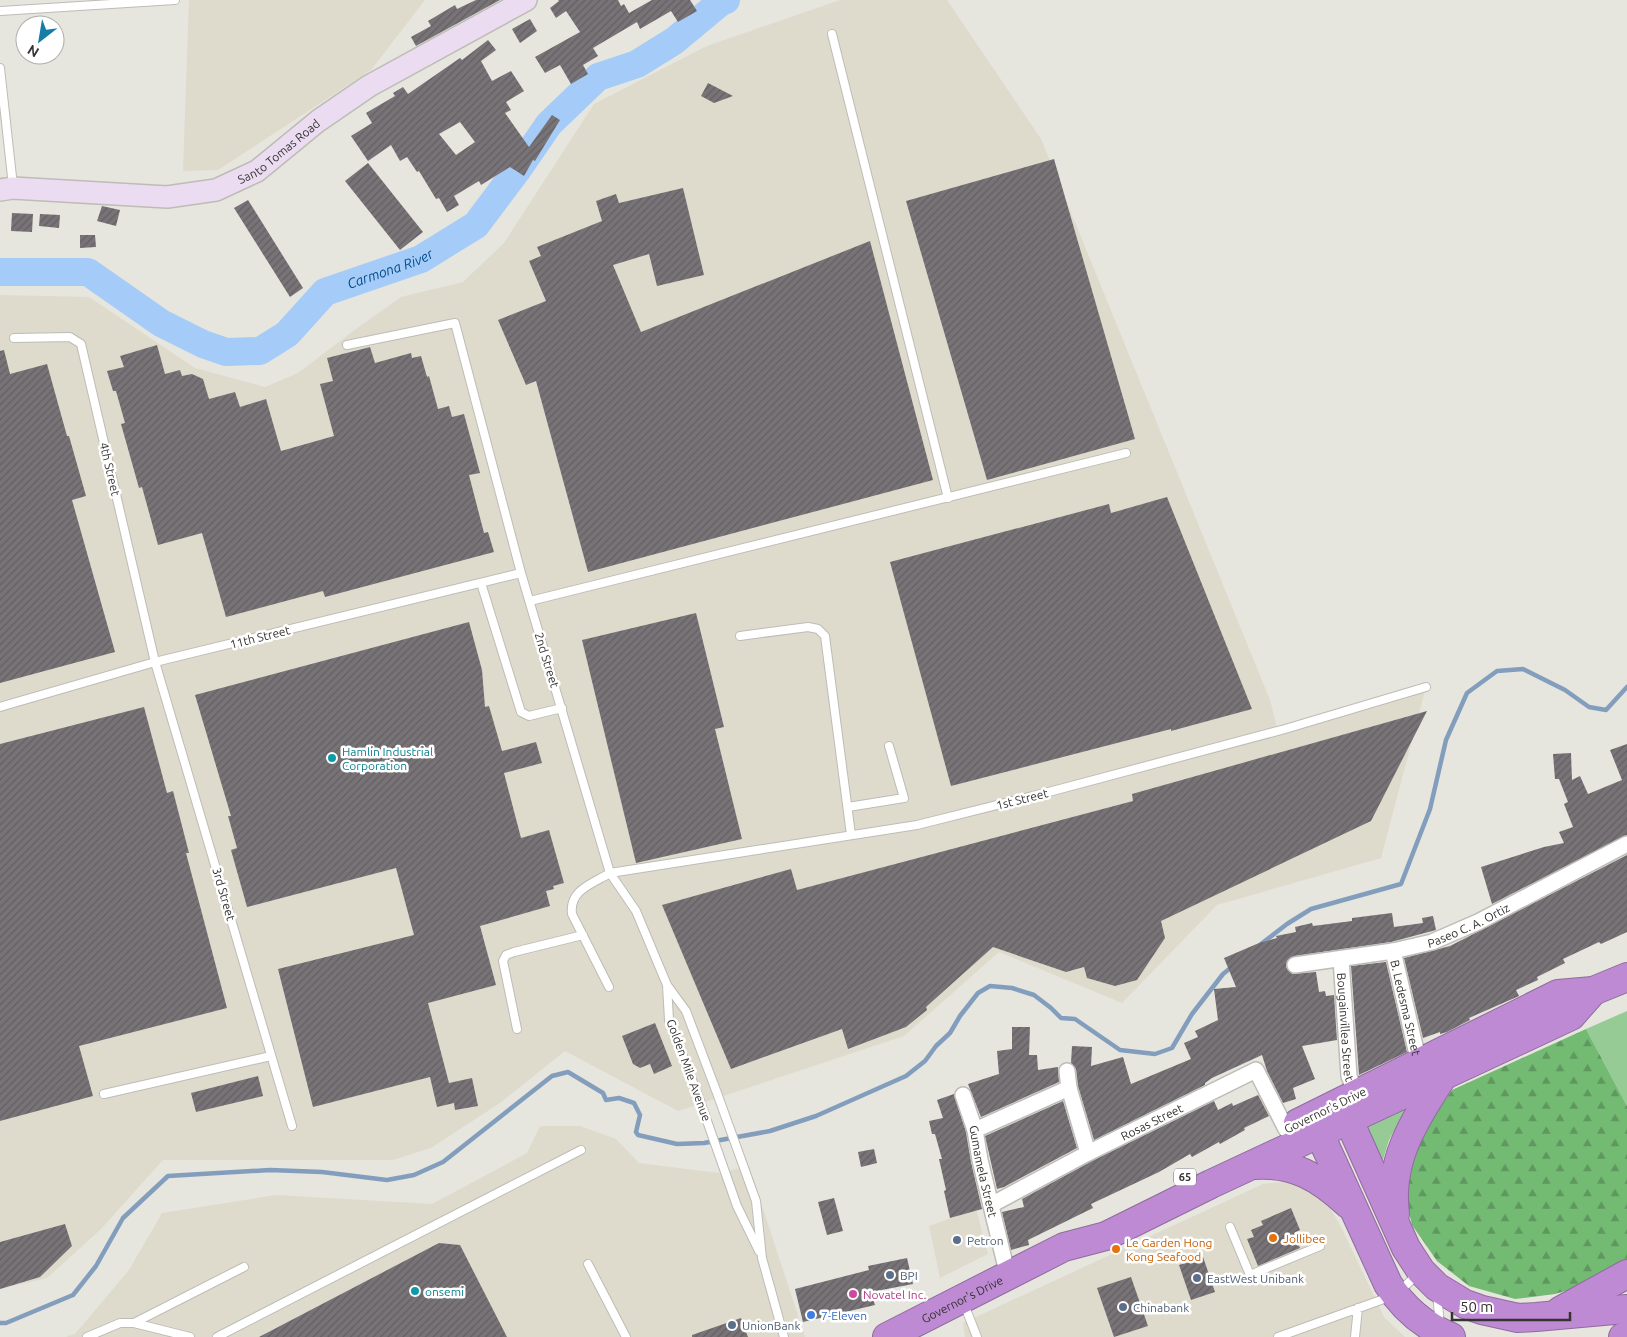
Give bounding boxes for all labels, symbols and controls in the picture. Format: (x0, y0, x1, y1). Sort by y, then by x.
north arrow (15, 15, 65, 65)
text: N (25, 42, 42, 61)
street label: Santo Tomas Road (236, 116, 322, 186)
water label: Carmona River (345, 245, 437, 292)
street label: 4th Street (98, 441, 123, 497)
street label: 11th Street (229, 623, 292, 651)
street label: 2nd Street (532, 631, 562, 689)
place label: Hamlin Industrial Corporation (342, 745, 433, 772)
marker: Hamlin Industrial Corporation (326, 752, 338, 764)
street label: 1st Street (995, 786, 1050, 812)
street label: 3rd Street (210, 866, 238, 922)
street label: Paseo C. A. Ortiz (1426, 900, 1512, 949)
street label: B. Ledesma Street (1389, 958, 1424, 1057)
street label: Bougainvillea Street (1335, 972, 1357, 1083)
street label: Golden Mile Avenue (664, 1017, 714, 1123)
street label: Governor's Drive (1282, 1085, 1368, 1135)
street label: Rosas Street (1119, 1101, 1185, 1142)
street label: Gumamela Street (967, 1123, 1000, 1219)
road number: 65 (1174, 1168, 1196, 1186)
marker: Jollibee (1267, 1232, 1279, 1244)
place label: Jollibee (1283, 1232, 1325, 1245)
marker: Petron (951, 1234, 963, 1246)
place label: Petron (967, 1234, 1004, 1247)
place label: Le Garden Hong Kong Seafood (1126, 1236, 1213, 1263)
marker: Le Garden Hong Kong Seafood (1110, 1243, 1122, 1255)
marker: BPI (884, 1269, 896, 1281)
place label: BPI (900, 1269, 918, 1282)
marker: EastWest Unibank (1191, 1272, 1203, 1284)
place label: EastWest Unibank (1207, 1272, 1304, 1285)
street label: Governor's Drive (919, 1273, 1005, 1325)
marker: onsemi (409, 1285, 421, 1297)
place label: onsemi (425, 1285, 464, 1298)
marker: Novatel Inc. (847, 1288, 859, 1300)
place label: Novatel Inc. (863, 1288, 926, 1301)
scale bar (1452, 1290, 1570, 1322)
text: 50 m (1460, 1298, 1493, 1315)
marker: Chinabank (1117, 1301, 1129, 1313)
place label: Chinabank (1133, 1301, 1189, 1314)
marker: 7-Eleven (805, 1309, 817, 1321)
place label: 7-Eleven (821, 1309, 867, 1322)
marker: UnionBank (726, 1319, 738, 1331)
place label: UnionBank (742, 1319, 801, 1332)

